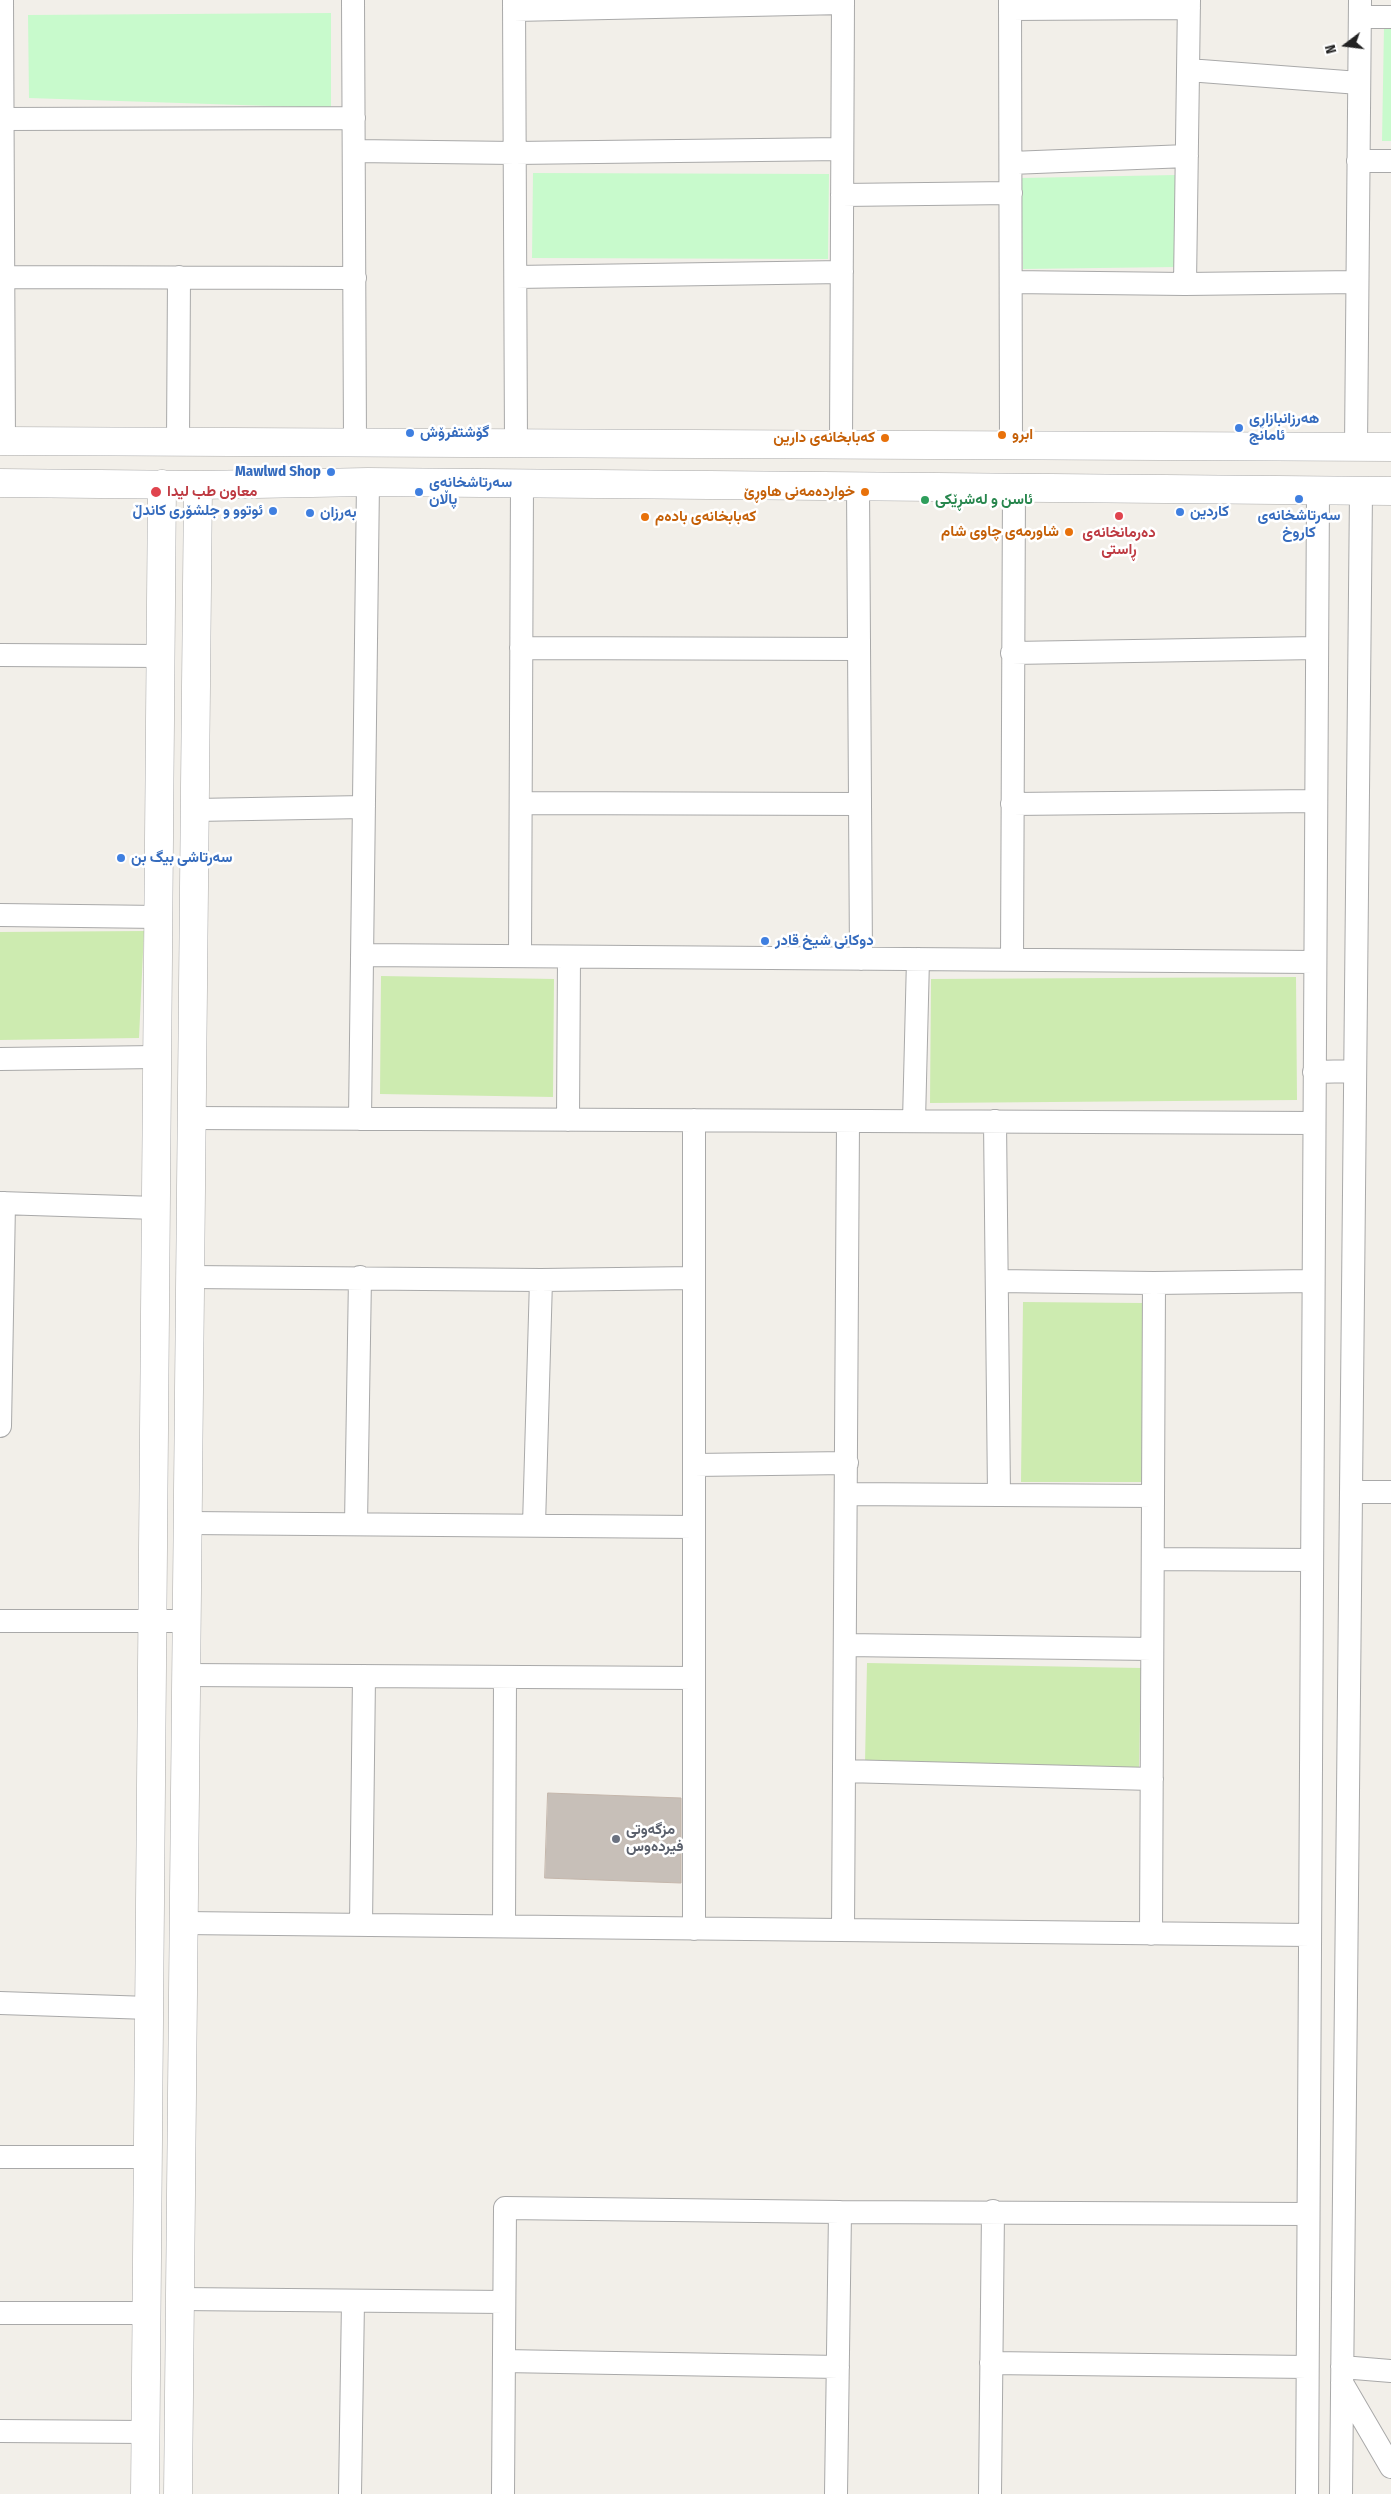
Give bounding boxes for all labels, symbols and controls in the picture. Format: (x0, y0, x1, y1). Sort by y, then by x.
north arrow (1321, 20, 1371, 70)
text: N (1322, 43, 1340, 55)
place label: هەرزانبازاڕی ئامانج (1249, 410, 1319, 445)
marker: هەرزانبازاڕی ئامانج (1233, 422, 1245, 434)
place label: گۆشتفرۆش (420, 424, 489, 442)
place label: ابرو (1012, 426, 1033, 444)
marker: گۆشتفرۆش (404, 427, 416, 439)
place label: کەبابخانەی دارین (773, 429, 875, 447)
marker: ابرو (996, 429, 1008, 441)
marker: کەبابخانەی دارین (879, 432, 891, 444)
place label: Mawlwd Shop (235, 463, 321, 481)
marker: Mawlwd Shop (325, 466, 337, 478)
place label: سەرتاشخانەی پاڵان (429, 474, 512, 509)
place label: معاون طب لیدا (167, 483, 257, 501)
place label: خواردەمەنی هاوڕێ (744, 483, 855, 501)
marker: معاون طب لیدا (149, 485, 163, 499)
marker: سەرتاشخانەی پاڵان (413, 486, 425, 498)
marker: خواردەمەنی هاوڕێ (859, 486, 871, 498)
place label: ئاسن و لەشڕێکی (935, 491, 1033, 509)
marker: سەرتاشخانەی کاروخ (1293, 493, 1305, 505)
marker: ئاسن و لەشڕێکی (919, 494, 931, 506)
place label: ئوتوو و جلشۆری کاندڵ (133, 502, 263, 520)
place label: كاردين (1190, 503, 1229, 521)
place label: بەرزان (320, 504, 356, 522)
marker: ئوتوو و جلشۆری کاندڵ (267, 505, 279, 517)
marker: كاردين (1174, 506, 1186, 518)
marker: بەرزان (304, 507, 316, 519)
place label: سەرتاشخانەی کاروخ (1257, 507, 1341, 542)
place label: کەبابخانەی بادەم (655, 508, 756, 526)
marker: دەرمانخانەی ڕاستی (1113, 510, 1125, 522)
marker: کەبابخانەی بادەم (639, 511, 651, 523)
place label: شاورمەی چاوی شام (941, 523, 1059, 541)
place label: دەرمانخانەی ڕاستی (1082, 524, 1156, 559)
marker: شاورمەی چاوی شام (1063, 526, 1075, 538)
place label: سەرتاشی بیگ بن (131, 849, 233, 867)
marker: سەرتاشی بیگ بن (115, 852, 127, 864)
place label: دوکانی شیخ قادر (775, 932, 874, 950)
marker: دوکانی شیخ قادر (759, 935, 771, 947)
place label: مزگە‌وتی فیردە‌وس (626, 1821, 683, 1856)
marker: مزگە‌وتی فیردە‌وس (610, 1833, 622, 1845)

